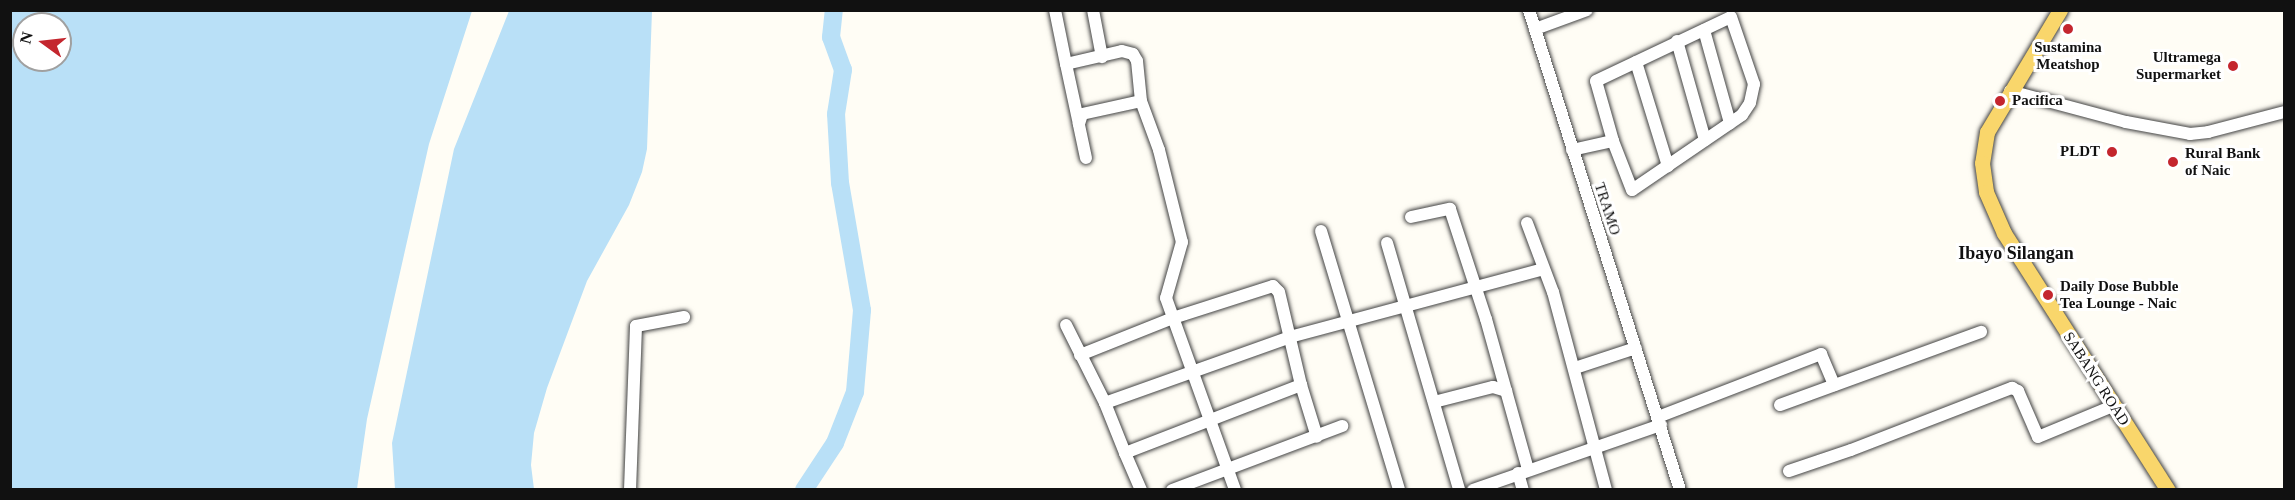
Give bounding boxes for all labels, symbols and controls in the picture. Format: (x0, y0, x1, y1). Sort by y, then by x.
north arrow (12, 12, 72, 72)
marker: Sustamina Meatshop (2061, 22, 2075, 36)
text: N (16, 30, 36, 46)
place label: Sustamina Meatshop (2034, 38, 2102, 73)
place label: Ultramega Supermarket (2136, 48, 2221, 83)
marker: Ultramega Supermarket (2226, 59, 2240, 73)
place label: Pacifica (2012, 92, 2063, 110)
marker: Pacifica (1993, 94, 2007, 108)
place label: PLDT (2060, 143, 2100, 161)
place label: Rural Bank of Naic (2185, 144, 2260, 179)
marker: PLDT (2105, 145, 2119, 159)
marker: Rural Bank of Naic (2166, 155, 2180, 169)
street label: TRAMO (1590, 180, 1624, 238)
district label: Ibayo Silangan (1958, 242, 2074, 264)
place label: Daily Dose Bubble Tea Lounge - Naic (2060, 277, 2178, 312)
marker: Daily Dose Bubble Tea Lounge - Naic (2041, 288, 2055, 302)
street label: SABANG ROAD (2059, 329, 2133, 429)

